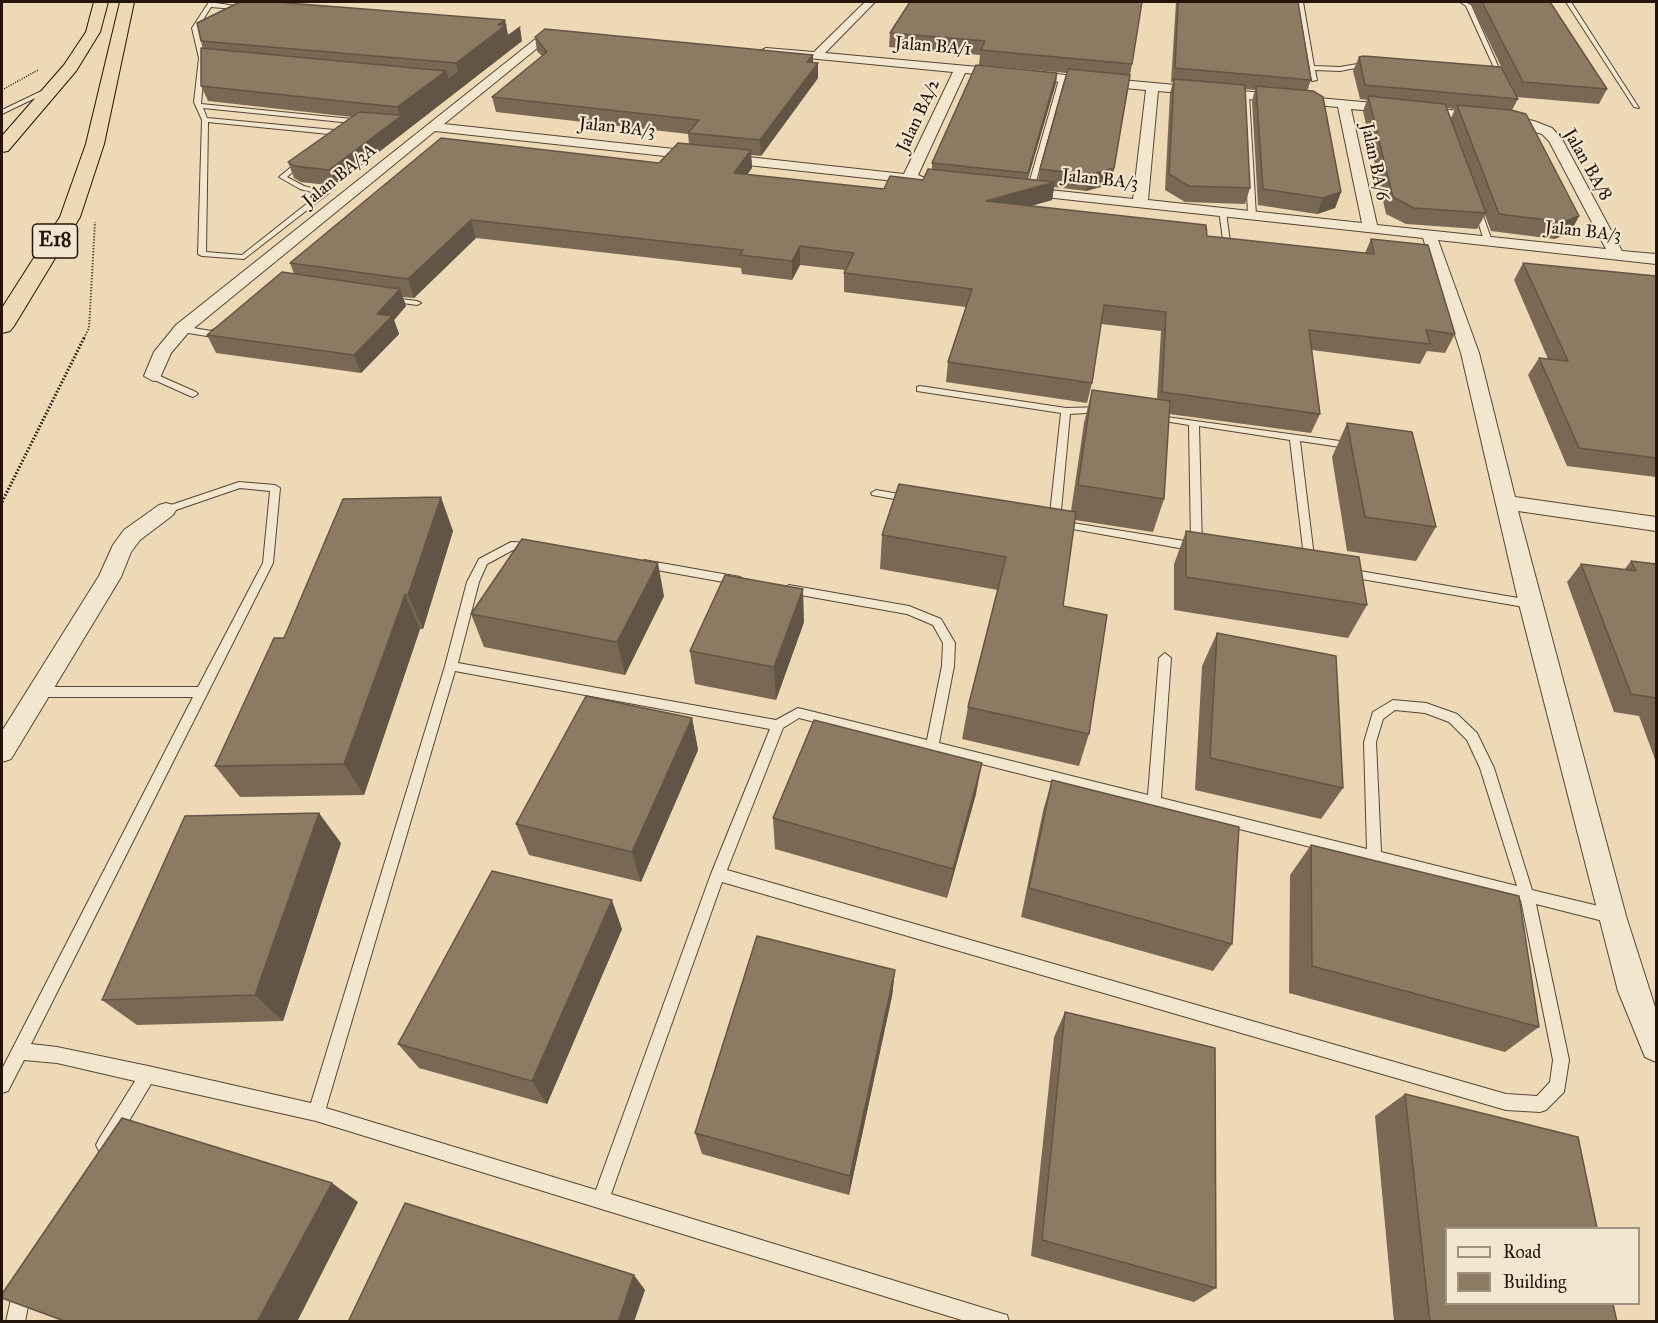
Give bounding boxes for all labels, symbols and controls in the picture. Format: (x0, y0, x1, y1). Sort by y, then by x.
street label: Jalan BA/1 (894, 33, 972, 61)
street label: Jalan BA/2 (893, 76, 945, 156)
street label: Jalan BA/3 (578, 113, 656, 143)
street label: Jalan BA/6 (1355, 121, 1393, 203)
street label: Jalan BA/8 (1558, 125, 1616, 205)
street label: Jalan BA/3A (299, 140, 381, 212)
street label: Jalan BA/3 (1061, 165, 1139, 195)
street label: Jalan BA/3 (1544, 217, 1622, 247)
road number: E18 (32, 224, 78, 258)
legend (1445, 1227, 1640, 1305)
text: Road (1503, 1241, 1541, 1263)
text: Building (1503, 1271, 1566, 1293)

